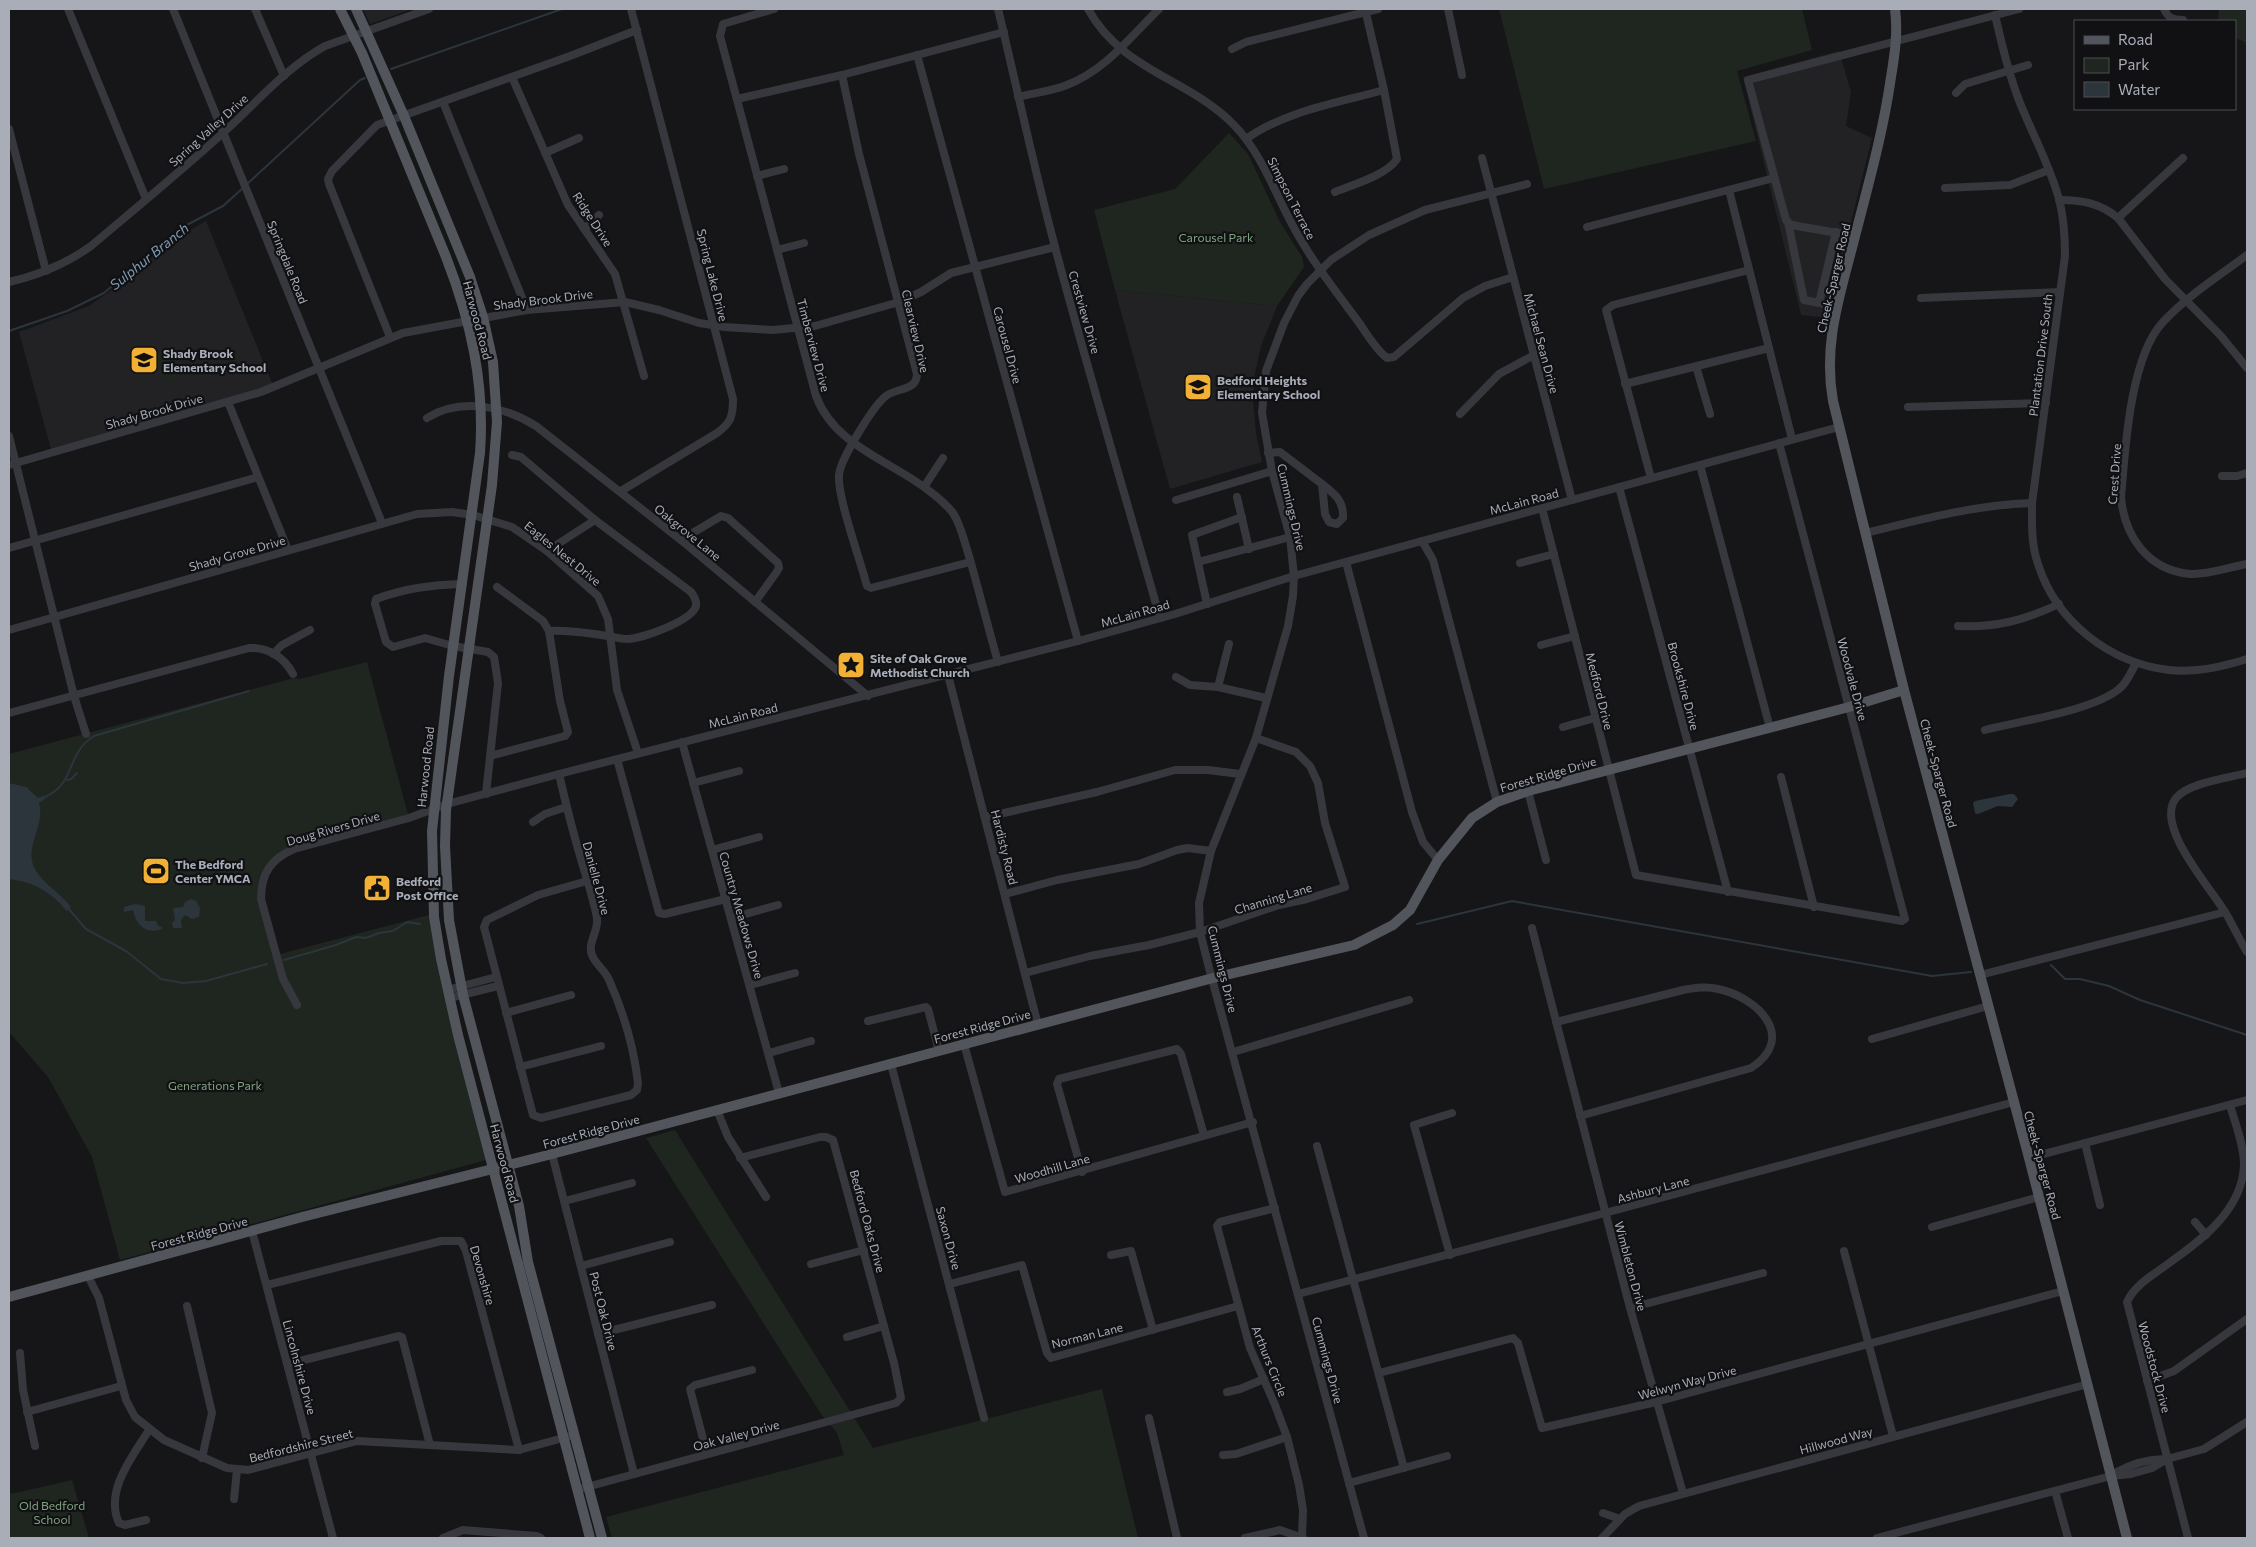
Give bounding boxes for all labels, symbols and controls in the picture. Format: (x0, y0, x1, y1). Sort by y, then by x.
legend (2074, 20, 2236, 110)
text: Road (2118, 30, 2153, 48)
text: Park (2118, 55, 2149, 73)
text: Water (2118, 80, 2160, 98)
street label: Spring Valley Drive (166, 91, 250, 169)
street label: Simpson Terrace (1265, 155, 1319, 241)
street label: Ridge Drive (570, 189, 616, 249)
street label: Springdale Road (265, 218, 311, 306)
water label: Sulphur Branch (106, 219, 192, 293)
street label: Cheek-Sparger Road (1814, 222, 1852, 334)
street label: Spring Lake Drive (695, 227, 731, 323)
park label: Carousel Park (1178, 230, 1254, 244)
street label: Crestview Drive (1066, 269, 1104, 355)
street label: Harwood Road (461, 279, 495, 361)
street label: Shady Brook Drive (492, 286, 594, 312)
street label: Clearview Drive (900, 288, 932, 374)
street label: Michael Sean Drive (1522, 291, 1562, 395)
street label: Plantation Drive South (2026, 293, 2054, 417)
street label: Timberview Drive (795, 297, 833, 393)
street label: Carousel Drive (991, 305, 1025, 385)
school or university icon: Shady Brook Elementary School (129, 345, 159, 375)
place label: Shady Brook Elementary School (163, 346, 266, 374)
school or university icon: Bedford Heights Elementary School (1183, 372, 1213, 402)
place label: Bedford Heights Elementary School (1217, 373, 1320, 401)
street label: Shady Brook Drive (104, 390, 204, 432)
street label: Crest Drive (2105, 443, 2123, 505)
street label: Cummings Drive (1275, 462, 1309, 552)
street label: McLain Road (1488, 485, 1560, 517)
street label: Oakgrove Lane (652, 501, 724, 563)
street label: Eagles Nest Drive (522, 518, 604, 588)
street label: Shady Grove Drive (187, 533, 287, 573)
street label: McLain Road (1099, 596, 1171, 629)
street label: Woodvale Drive (1835, 636, 1871, 722)
street label: Brookshire Drive (1665, 640, 1703, 732)
place icon: Site of Oak Grove Methodist Church (836, 650, 866, 680)
place label: Site of Oak Grove Methodist Church (870, 651, 970, 679)
street label: Medford Drive (1584, 651, 1616, 731)
street label: McLain Road (707, 700, 779, 730)
street label: Cheek-Sparger Road (1918, 717, 1960, 829)
street label: Harwood Road (414, 726, 436, 808)
street label: Forest Ridge Drive (1498, 754, 1598, 794)
street label: Doug Rivers Drive (285, 808, 381, 848)
street label: Hardisty Road (989, 808, 1021, 886)
street label: Danielle Drive (581, 840, 613, 916)
street label: Country Meadows Drive (717, 850, 767, 980)
sports icon: The Bedford Center YMCA (141, 856, 171, 886)
place label: The Bedford Center YMCA (175, 857, 251, 885)
public building icon: Bedford Post Office (362, 873, 392, 903)
place label: Bedford Post Office (396, 874, 458, 902)
street label: Channing Lane (1233, 880, 1313, 916)
street label: Cummings Drive (1205, 924, 1241, 1014)
street label: Forest Ridge Drive (932, 1006, 1032, 1046)
park label: Generations Park (168, 1078, 263, 1092)
street label: Cheek-Sparger Road (2022, 1109, 2064, 1221)
street label: Forest Ridge Drive (541, 1111, 641, 1151)
street label: Harwood Road (488, 1122, 522, 1204)
street label: Woodhill Lane (1013, 1151, 1091, 1185)
street label: Bedford Oaks Drive (848, 1168, 888, 1274)
street label: Ashbury Lane (1615, 1173, 1691, 1205)
street label: Saxon Drive (934, 1205, 964, 1271)
street label: Forest Ridge Drive (149, 1213, 249, 1253)
street label: Wimbleton Drive (1612, 1220, 1650, 1312)
street label: Devonshire (468, 1244, 498, 1306)
street label: Post Oak Drive (587, 1270, 621, 1352)
street label: Cummings Drive (1310, 1315, 1346, 1405)
street label: Lincolnshire Drive (281, 1318, 319, 1416)
street label: Norman Lane (1050, 1319, 1124, 1351)
street label: Woodstock Drive (2136, 1320, 2174, 1414)
street label: Arthurs Circle (1249, 1324, 1291, 1398)
street label: Welwyn Way Drive (1636, 1362, 1738, 1402)
street label: Oak Valley Drive (691, 1417, 781, 1453)
street label: Hillwood Way (1798, 1424, 1874, 1456)
street label: Bedfordshire Street (248, 1425, 355, 1465)
park label: Old Bedford School (19, 1498, 85, 1526)

